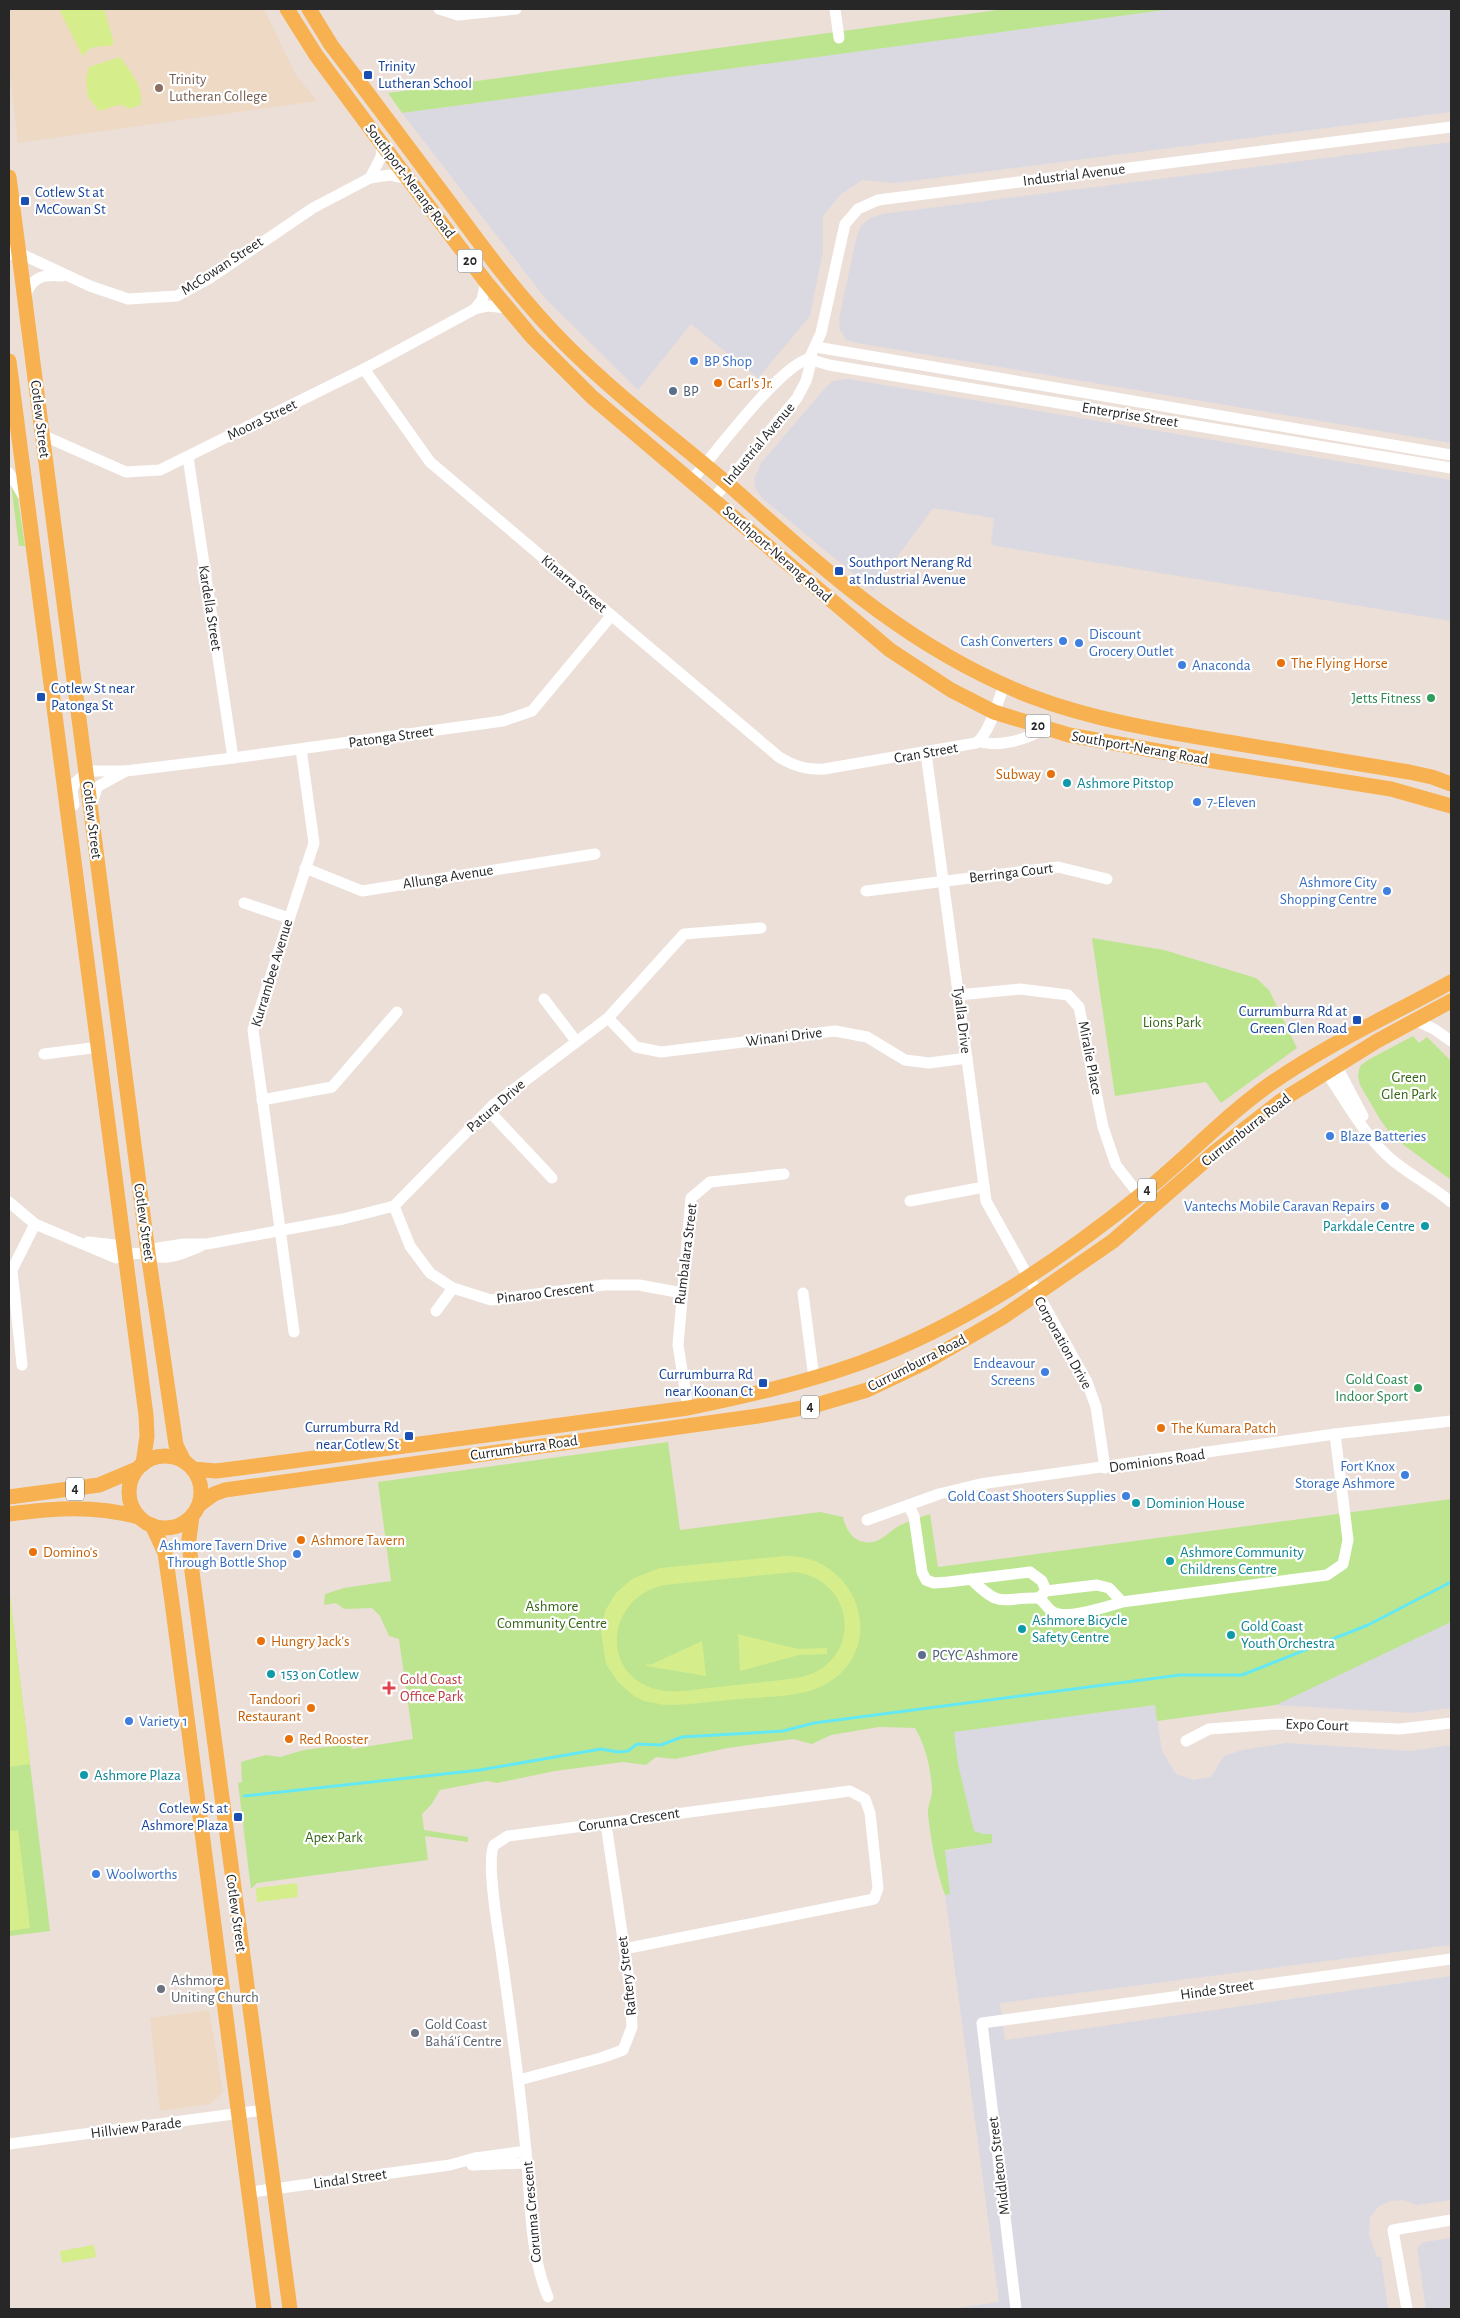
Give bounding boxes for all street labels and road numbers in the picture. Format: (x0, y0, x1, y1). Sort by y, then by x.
street label: Southport-Nerang Road (362, 121, 458, 241)
street label: Industrial Avenue (1022, 161, 1126, 189)
street label: McCowan Street (178, 234, 266, 298)
road number: 20 (458, 250, 482, 272)
street label: Cotlew Street (28, 379, 52, 459)
street label: Moora Street (225, 397, 299, 443)
street label: Industrial Avenue (720, 400, 798, 488)
street label: Enterprise Street (1081, 400, 1179, 430)
street label: Southport-Nerang Road (720, 503, 834, 605)
street label: Kinarra Street (538, 552, 610, 616)
street label: Kardella Street (196, 564, 224, 652)
road number: 20 (1026, 714, 1050, 738)
street label: Patonga Street (348, 724, 435, 750)
street label: Southport-Nerang Road (1070, 729, 1210, 767)
street label: Cran Street (893, 740, 959, 766)
street label: Cotlew Street (80, 780, 104, 860)
street label: Berringa Court (968, 860, 1054, 886)
street label: Allunga Avenue (402, 862, 494, 892)
street label: Kurrambee Avenue (249, 917, 295, 1029)
street label: Tyalla Drive (950, 986, 974, 1054)
street label: Miralie Place (1075, 1020, 1105, 1096)
street label: Winani Drive (745, 1025, 823, 1049)
street label: Patura Drive (464, 1077, 528, 1135)
street label: Currumburra Road (1199, 1091, 1293, 1169)
road number: 4 (1138, 1178, 1156, 1202)
street label: Cotlew Street (131, 1182, 157, 1262)
street label: Rumbalara Street (672, 1202, 700, 1306)
street label: Pinaroo Crescent (495, 1280, 595, 1306)
street label: Corporation Drive (1031, 1294, 1095, 1392)
street label: Currumburra Road (865, 1332, 969, 1394)
road number: 4 (801, 1395, 819, 1418)
street label: Currumburra Road (469, 1433, 579, 1463)
street label: Dominions Road (1108, 1447, 1206, 1475)
road number: 4 (66, 1478, 84, 1500)
street label: Expo Court (1285, 1716, 1349, 1734)
street label: Corunna Crescent (578, 1805, 681, 1835)
street label: Cotlew Street (223, 1873, 249, 1953)
street label: Raftery Street (615, 1935, 639, 2017)
street label: Hinde Street (1179, 1977, 1255, 2003)
street label: Hillview Parade (90, 2115, 182, 2141)
street label: Middleton Street (986, 2116, 1012, 2216)
street label: Corunna Crescent (520, 2160, 544, 2263)
street label: Lindal Street (312, 2166, 388, 2192)

